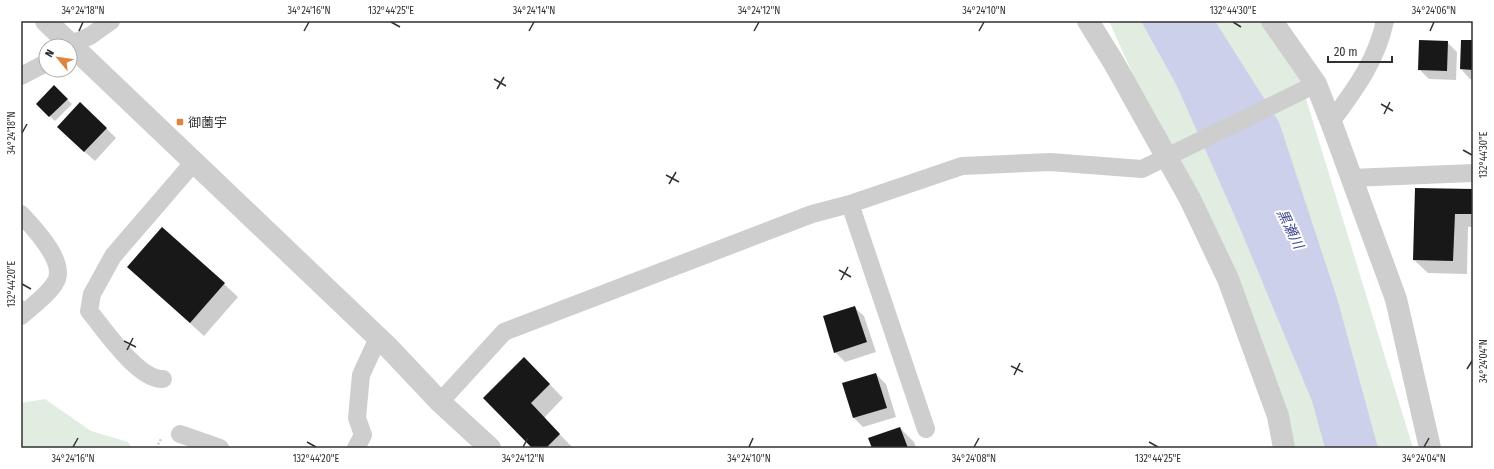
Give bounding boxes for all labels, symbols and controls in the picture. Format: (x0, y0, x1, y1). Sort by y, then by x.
text: 34°24'18"N (61, 5, 105, 17)
text: 34°24'16"N (287, 5, 331, 17)
text: 132°44'25"E (368, 5, 414, 17)
text: 34°24'14"N (513, 5, 555, 17)
text: 34°24'12"N (738, 5, 780, 17)
text: 34°24'10"N (962, 5, 1006, 17)
text: 132°44'30"E (1210, 5, 1257, 17)
text: 34°24'06"N (1412, 5, 1456, 17)
north arrow (38, 38, 78, 78)
scale bar (1328, 38, 1392, 64)
text: 20 m (1334, 45, 1358, 59)
text: N (42, 47, 57, 59)
text: 34°24'18"N (6, 111, 18, 155)
place label: 御薗宇 (188, 115, 227, 130)
marker: 御薗宇 (175, 117, 185, 127)
text: 132°44'30"E (1478, 131, 1490, 178)
water label: 黒瀬川 (1273, 206, 1308, 253)
text: 132°44'20"E (6, 260, 18, 307)
text: 34°24'04"N (1478, 339, 1490, 383)
text: 34°24'16"N (51, 453, 95, 465)
text: 132°44'20"E (293, 453, 340, 465)
text: 34°24'12"N (502, 453, 544, 465)
text: 34°24'10"N (727, 453, 771, 465)
text: 34°24'08"N (952, 453, 996, 465)
text: 132°44'25"E (1135, 453, 1181, 465)
text: 34°24'04"N (1402, 453, 1446, 465)

